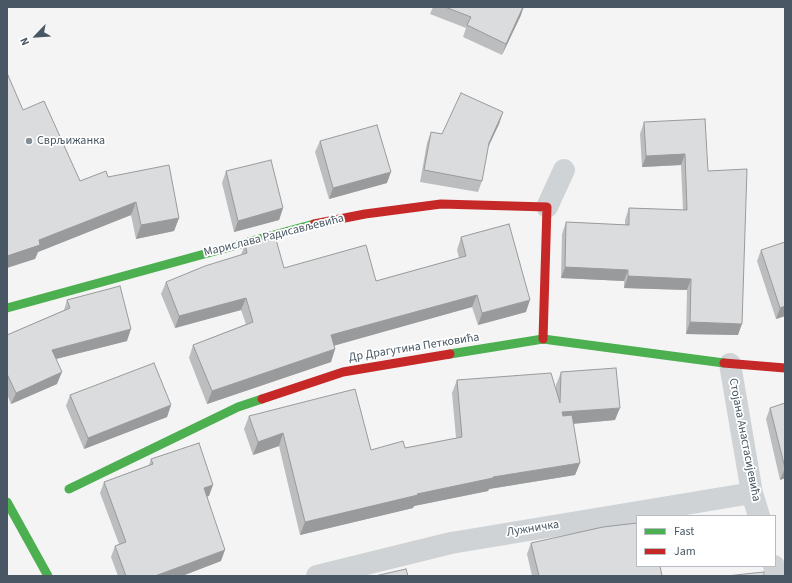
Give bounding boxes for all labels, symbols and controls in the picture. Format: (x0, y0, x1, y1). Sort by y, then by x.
north arrow (16, 16, 56, 56)
text: N (16, 35, 33, 48)
place label: Сврљижанка (37, 134, 105, 148)
marker: Сврљижанка (24, 136, 34, 146)
street label: Марислава Радисављевића (202, 212, 346, 260)
street label: Др Драгутина Петковића (348, 331, 480, 365)
street label: Стојана Анастасијевића (725, 377, 763, 503)
legend (636, 515, 776, 567)
street label: Лужничка (506, 518, 560, 540)
text: Fast (674, 523, 694, 540)
text: Jam (674, 543, 696, 560)

